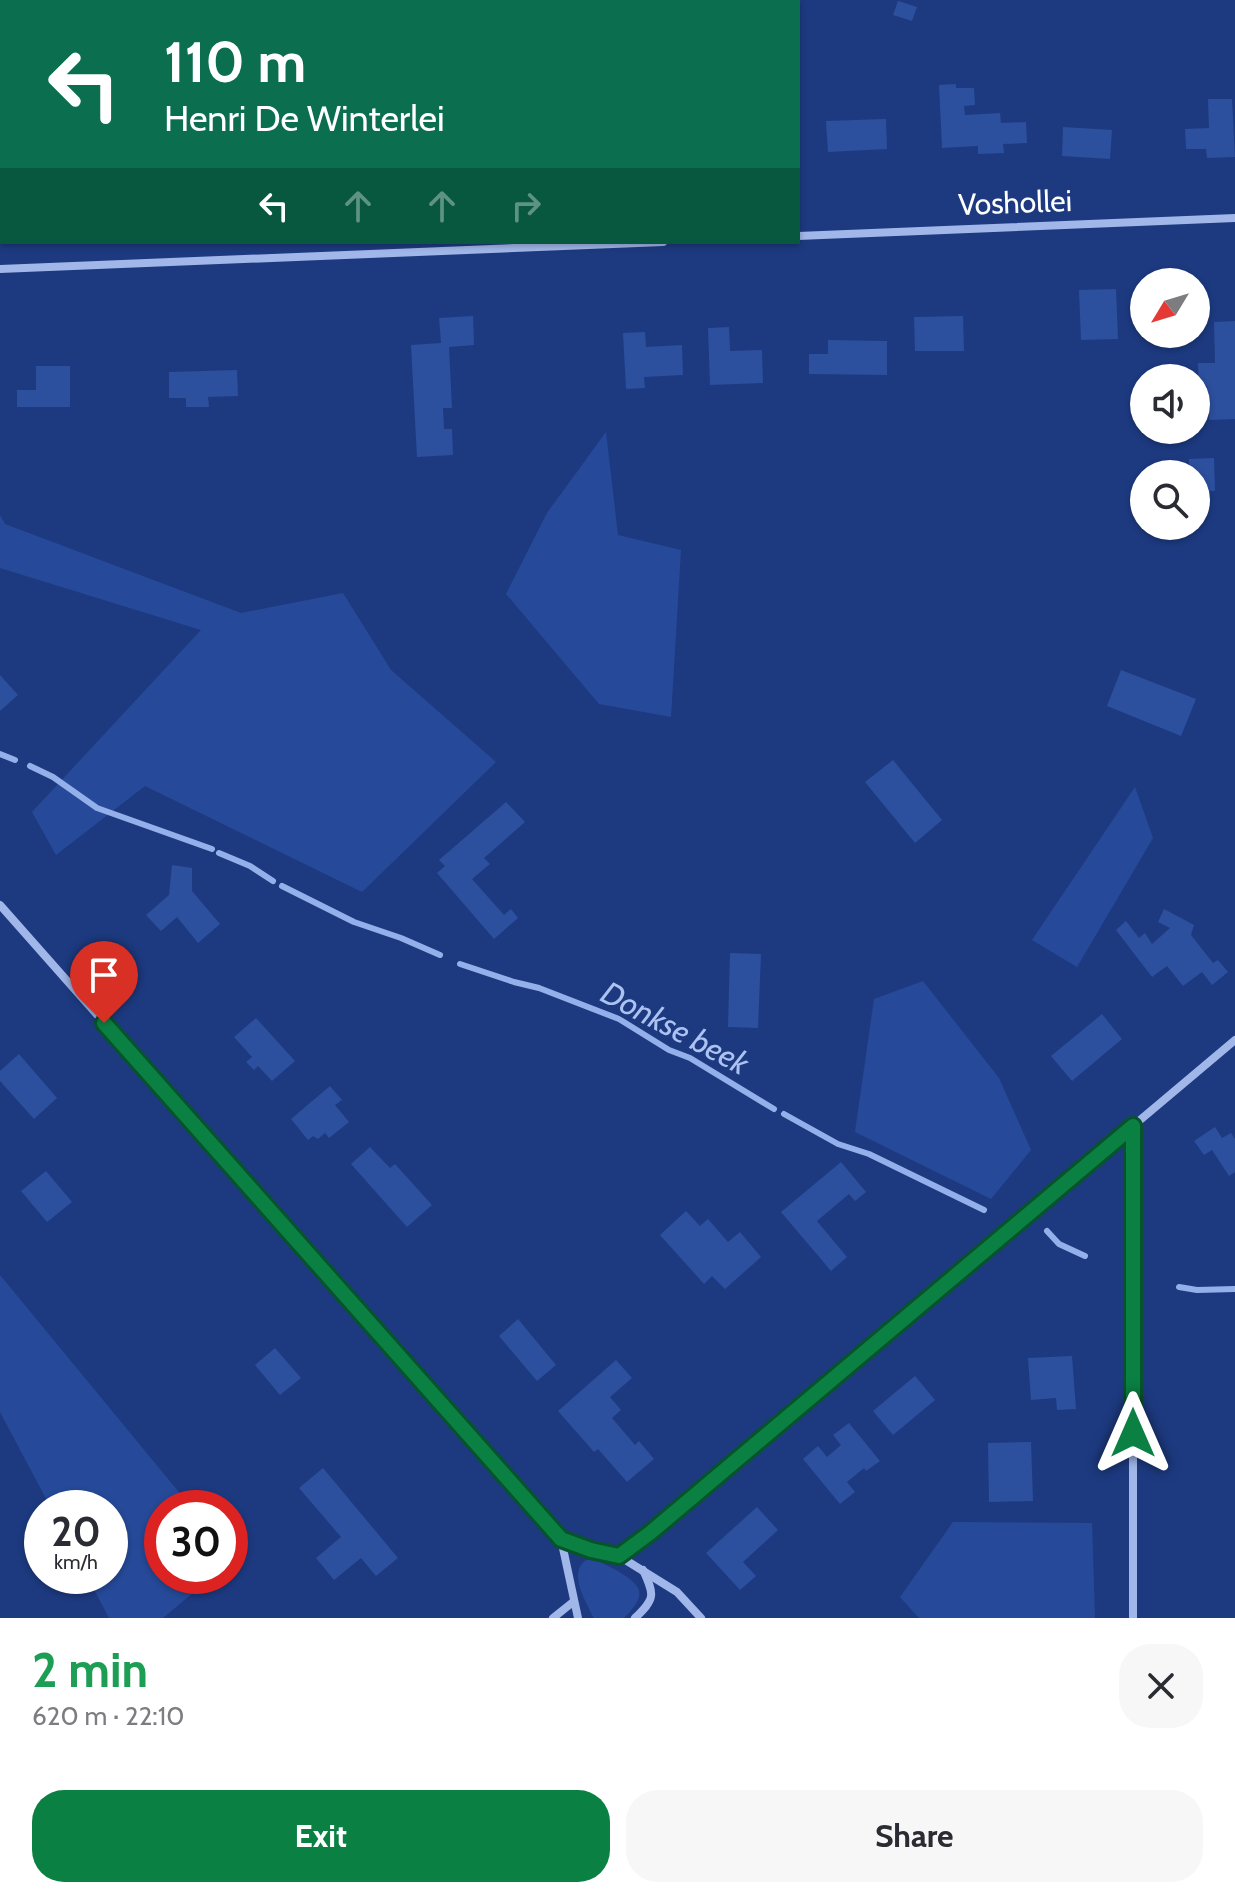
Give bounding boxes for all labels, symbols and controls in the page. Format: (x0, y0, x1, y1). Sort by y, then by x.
text: 110 m (164, 28, 306, 96)
icon: left (32, 32, 136, 136)
text: Henri De Winterlei (164, 96, 445, 140)
street label: Voshollei (957, 182, 1073, 223)
icon: left (252, 184, 296, 228)
icon: ahead (336, 184, 380, 228)
icon: ahead (420, 184, 464, 228)
icon: right (504, 184, 548, 228)
north arrow (1130, 268, 1210, 348)
map controls (1130, 268, 1210, 540)
button: sound (1130, 364, 1210, 444)
button: search (1130, 460, 1210, 540)
pin (70, 941, 138, 1023)
icon: arrive (82, 953, 126, 997)
water label: Donkse beek (595, 972, 757, 1083)
position arrow (1091, 1391, 1175, 1475)
speed limit sign: 30 (144, 1490, 248, 1594)
text: 20 (51, 1507, 101, 1556)
text: km/h (54, 1550, 98, 1574)
text: 2 min (32, 1641, 148, 1699)
button: close (1119, 1644, 1203, 1728)
text: 620 m · 22:10 (32, 1700, 184, 1732)
button: Exit (32, 1790, 610, 1882)
button: Share (626, 1790, 1203, 1882)

